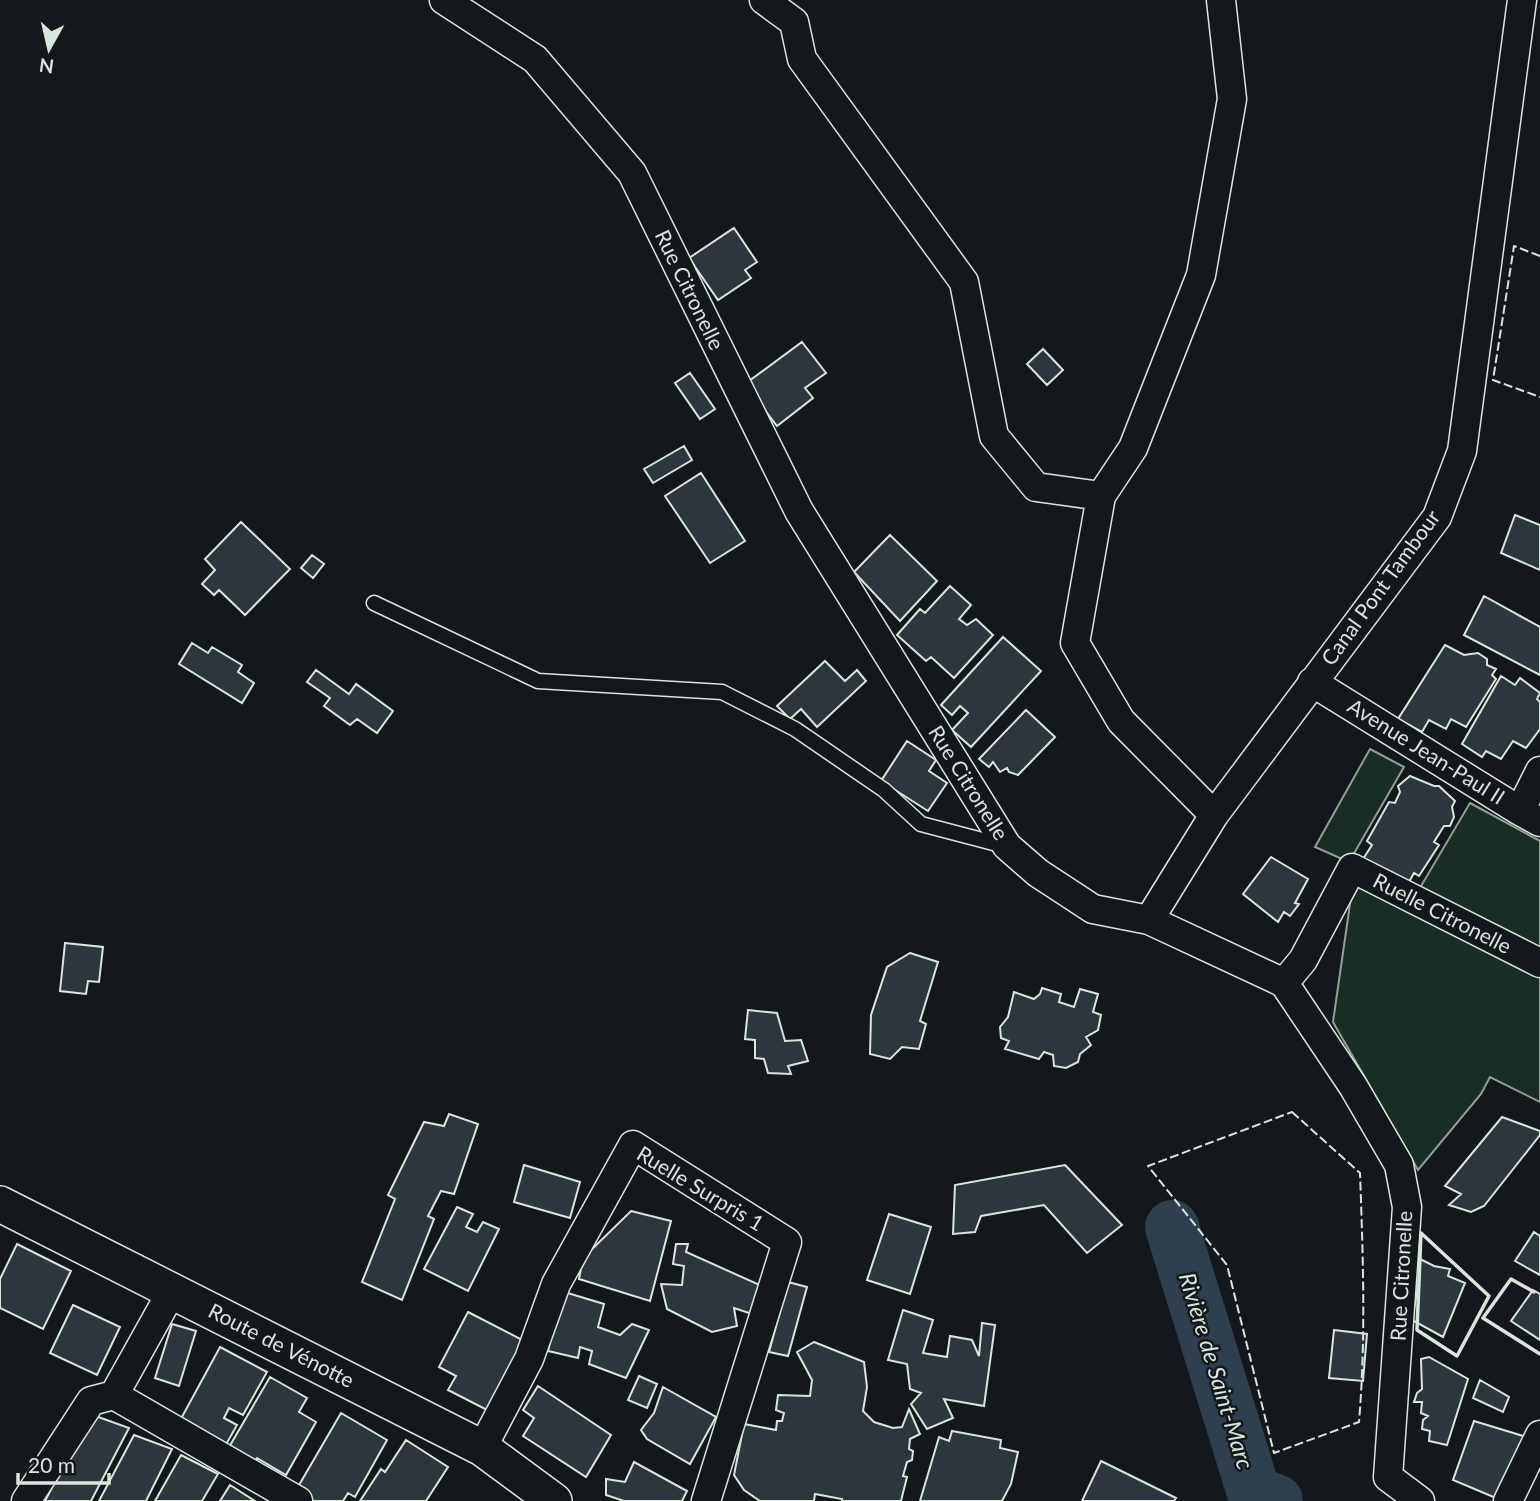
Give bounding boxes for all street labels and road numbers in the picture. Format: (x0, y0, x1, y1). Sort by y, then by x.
street label: Rue Citronelle (651, 225, 730, 353)
street label: Canal Pont Tambour (1315, 504, 1445, 670)
street label: Avenue Jean-Paul II (1344, 692, 1510, 809)
street label: Rue Citronelle (924, 720, 1014, 844)
street label: Ruelle Citronelle (1370, 867, 1516, 958)
street label: Ruelle Surpris 1 (633, 1140, 769, 1235)
street label: Rue Citronelle (1385, 1210, 1416, 1342)
street label: Route de Vénotte (205, 1297, 359, 1392)

